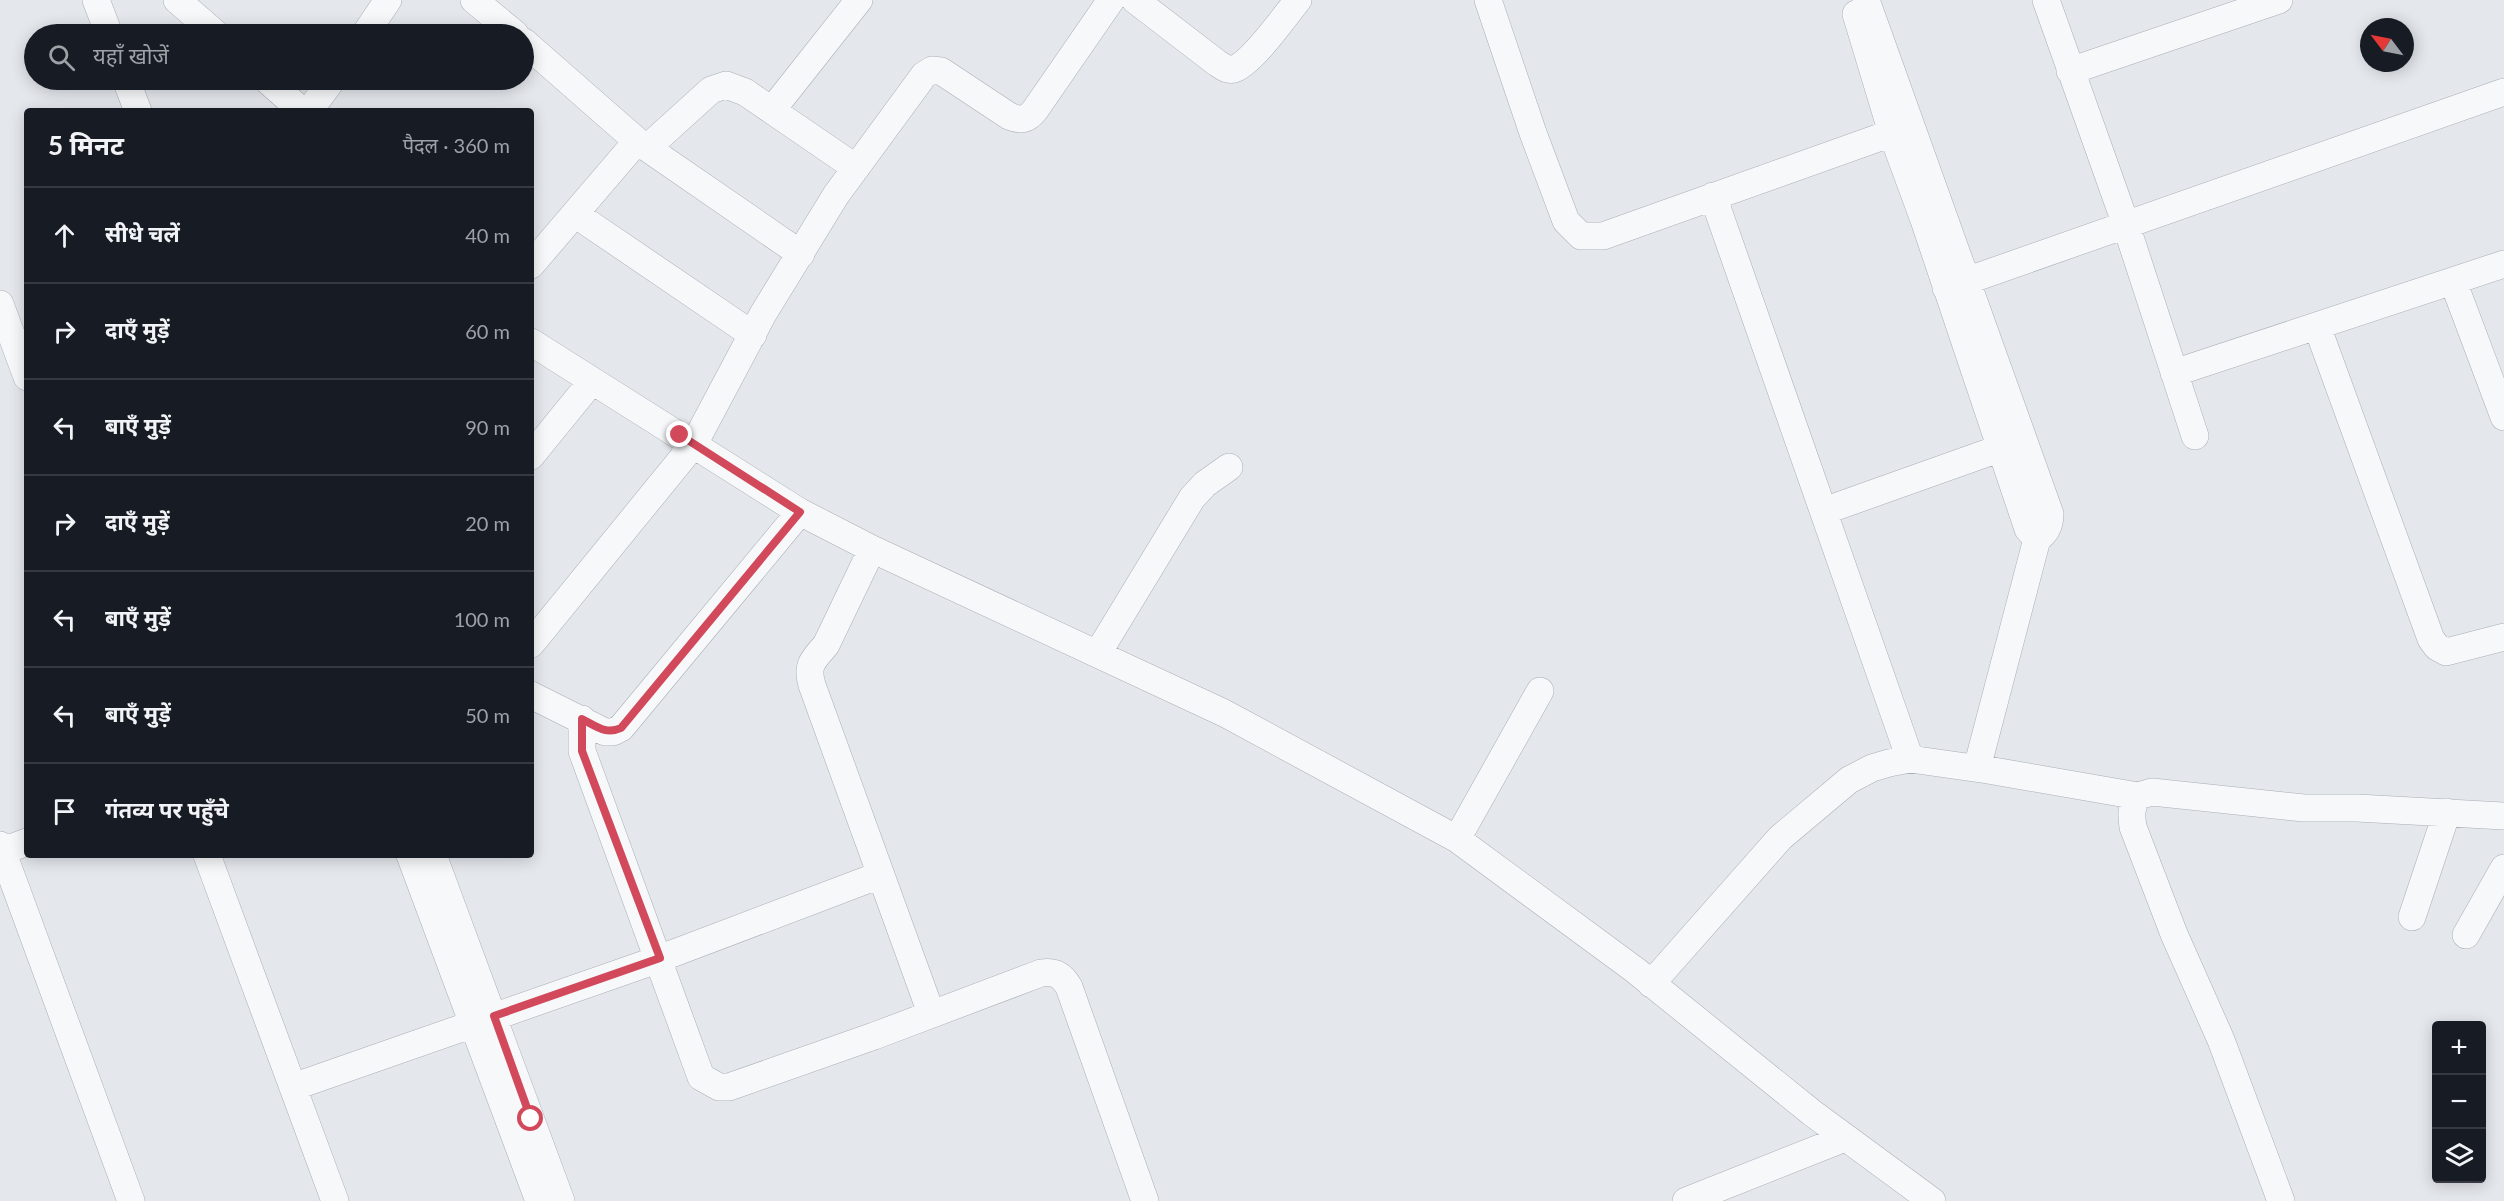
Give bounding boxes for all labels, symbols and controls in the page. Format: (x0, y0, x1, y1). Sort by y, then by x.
north arrow (2360, 18, 2414, 72)
search box (24, 24, 534, 90)
icon: search (45, 41, 78, 74)
text: यहाँ खोजें (93, 42, 169, 69)
text: 5 मिनट (48, 129, 124, 161)
text: पैदल · 360 m (403, 133, 510, 157)
icon: ahead (48, 219, 81, 252)
text: सीधे चलें (105, 220, 180, 247)
text: 40 m (465, 223, 510, 247)
icon: right (48, 315, 81, 348)
text: दाएँ मुड़ें (105, 316, 169, 343)
text: 60 m (465, 319, 510, 343)
icon: left (48, 411, 81, 444)
text: बाएँ मुड़ें (105, 412, 171, 439)
text: 90 m (465, 415, 510, 439)
route end (666, 421, 692, 447)
icon: right (48, 507, 81, 540)
text: दाएँ मुड़ें (105, 508, 169, 535)
text: 20 m (465, 511, 510, 535)
icon: left (48, 603, 81, 636)
text: बाएँ मुड़ें (105, 604, 171, 631)
text: 100 m (454, 607, 510, 631)
icon: left (48, 699, 81, 732)
text: बाएँ मुड़ें (105, 700, 171, 727)
text: 50 m (465, 703, 510, 727)
icon: arrive (48, 795, 81, 828)
text: गंतव्य पर पहुँचे (105, 796, 229, 823)
map controls (2432, 1021, 2486, 1183)
button: + (2432, 1021, 2486, 1075)
button: − (2432, 1075, 2486, 1129)
route start (517, 1105, 543, 1131)
button: layers (2432, 1129, 2486, 1183)

